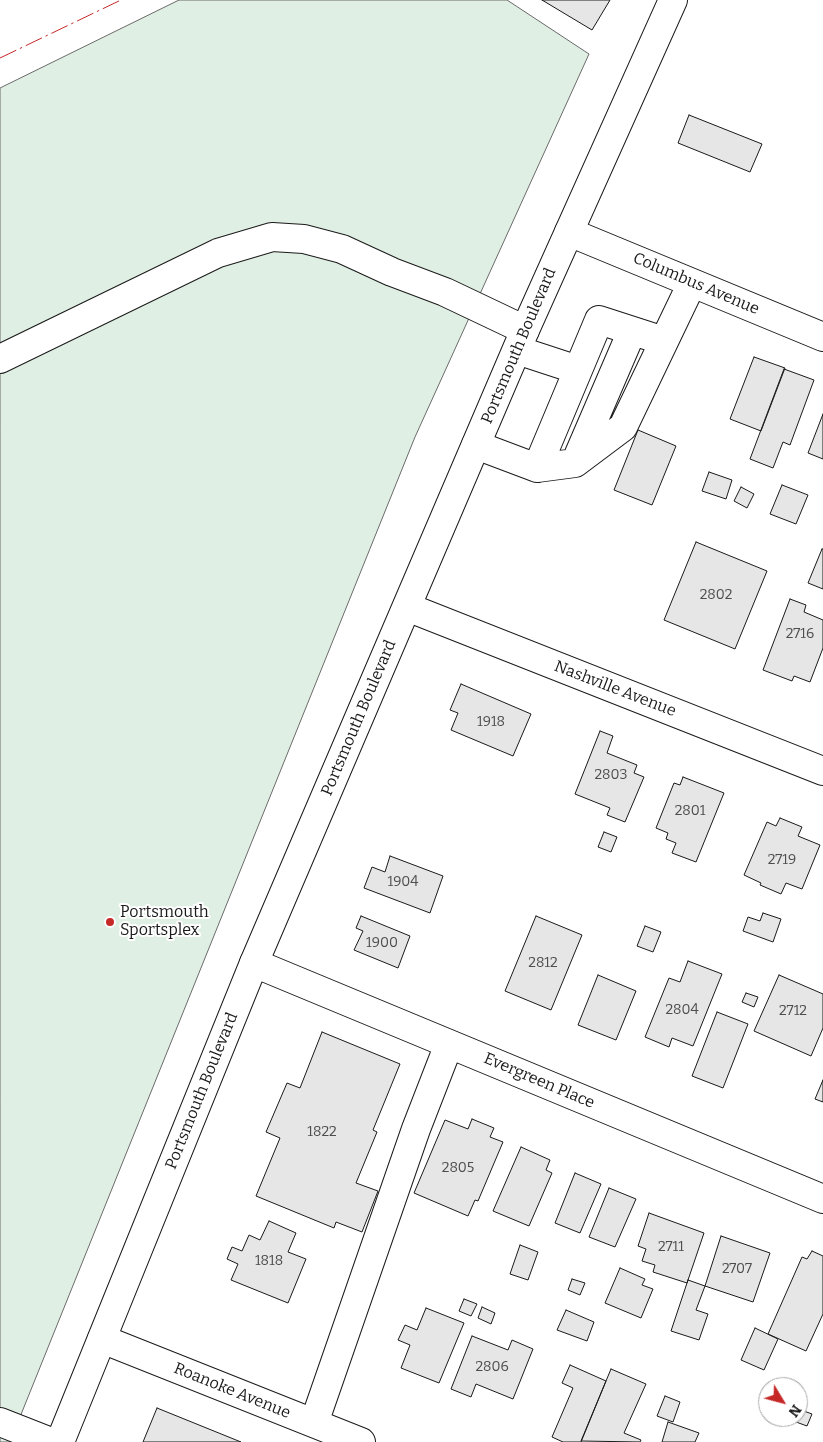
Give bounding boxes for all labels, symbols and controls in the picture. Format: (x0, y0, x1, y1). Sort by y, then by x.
street label: Columbus Avenue (630, 249, 762, 319)
street label: Portsmouth Boulevard (477, 265, 561, 427)
house number: 2802 (700, 587, 732, 603)
house number: 2716 (786, 626, 814, 642)
street label: Portsmouth Boulevard (317, 637, 401, 799)
street label: Nashville Avenue (551, 657, 679, 721)
house number: 1918 (477, 714, 505, 730)
house number: 2803 (595, 767, 627, 783)
house number: 2801 (675, 803, 705, 819)
house number: 2719 (768, 852, 796, 868)
house number: 1904 (387, 874, 419, 890)
place label: Portsmouth Sportsplex (120, 903, 209, 941)
marker: Portsmouth Sportsplex (104, 916, 116, 928)
house number: 1900 (366, 935, 398, 951)
house number: 2812 (528, 955, 558, 971)
house number: 2804 (665, 1002, 699, 1018)
house number: 2712 (779, 1003, 807, 1019)
street label: Portsmouth Boulevard (162, 1010, 242, 1172)
street label: Evergreen Place (481, 1049, 597, 1113)
house number: 1822 (307, 1124, 337, 1140)
house number: 2805 (442, 1160, 474, 1176)
house number: 2711 (658, 1239, 684, 1255)
house number: 1818 (255, 1253, 283, 1269)
house number: 2707 (722, 1261, 752, 1277)
street label: Roanoke Avenue (171, 1359, 293, 1423)
house number: 2806 (475, 1359, 509, 1375)
north arrow (758, 1377, 808, 1427)
text: N (785, 1401, 805, 1420)

